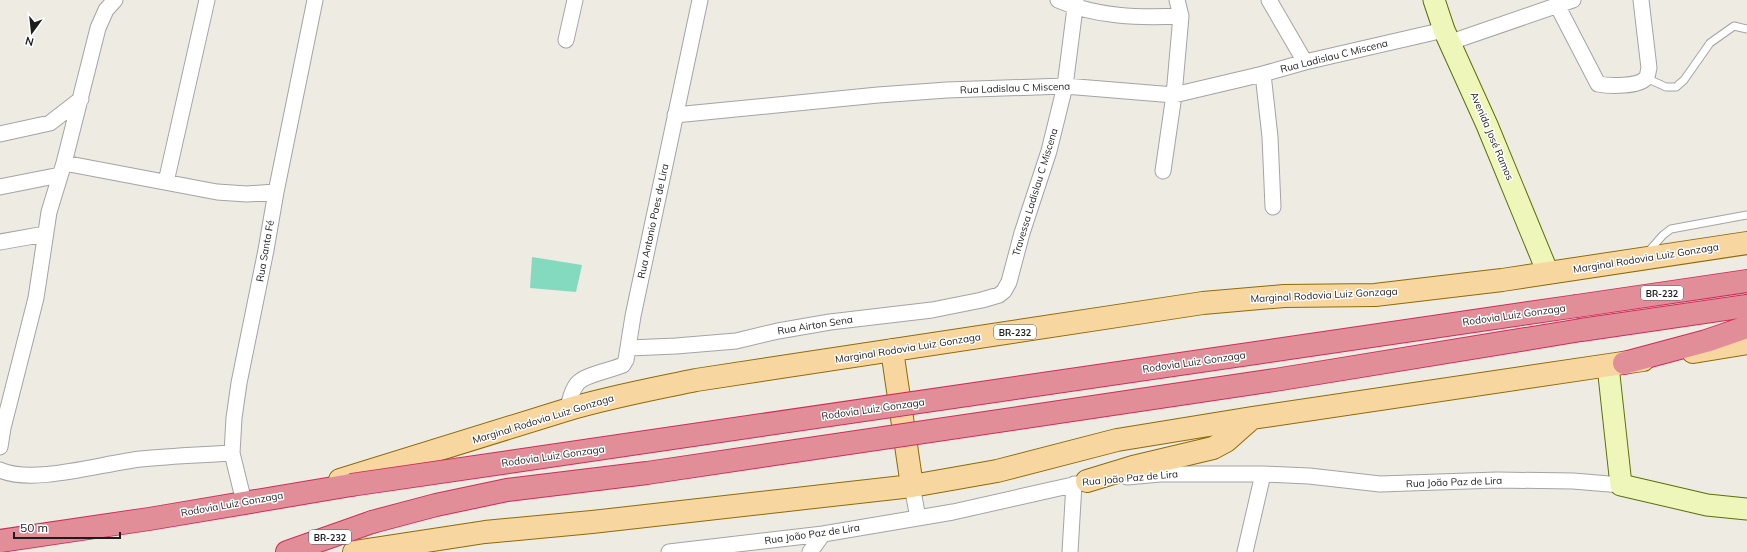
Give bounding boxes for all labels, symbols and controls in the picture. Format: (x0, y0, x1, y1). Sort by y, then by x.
north arrow (12, 12, 52, 52)
text: N (24, 34, 35, 49)
street label: Rua Ladislau C Miscena (1279, 36, 1389, 76)
street label: Rua Ladislau C Miscena (960, 80, 1070, 96)
street label: Avenida José Ramos (1467, 90, 1517, 182)
street label: Travessa Ladislau C Miscena (1009, 126, 1061, 258)
street label: Rua Antonio Paes de Lira (634, 162, 672, 280)
street label: Rua Santa Fé (253, 219, 277, 283)
street label: Marginal Rodovia Luiz Gonzaga (1572, 240, 1720, 276)
street label: Marginal Rodovia Luiz Gonzaga (1250, 285, 1398, 305)
road number: BR-232 (1641, 286, 1683, 300)
street label: Rodovia Luiz Gonzaga (1462, 301, 1566, 329)
street label: Rua Airton Sena (776, 313, 854, 337)
road number: BR-232 (994, 325, 1036, 339)
street label: Marginal Rodovia Luiz Gonzaga (834, 330, 982, 366)
street label: Rodovia Luiz Gonzaga (1142, 348, 1246, 376)
street label: Marginal Rodovia Luiz Gonzaga (471, 391, 615, 447)
street label: Rodovia Luiz Gonzaga (821, 395, 925, 423)
street label: Rodovia Luiz Gonzaga (501, 442, 605, 470)
street label: Rua João Paz de Lira (1082, 467, 1178, 489)
street label: Rua João Paz de Lira (1406, 474, 1502, 490)
street label: Rodovia Luiz Gonzaga (180, 489, 284, 519)
scale bar (14, 514, 120, 540)
text: 50 m (20, 520, 48, 535)
street label: Rua João Paz de Lira (763, 521, 861, 547)
road number: BR-232 (309, 530, 351, 544)

